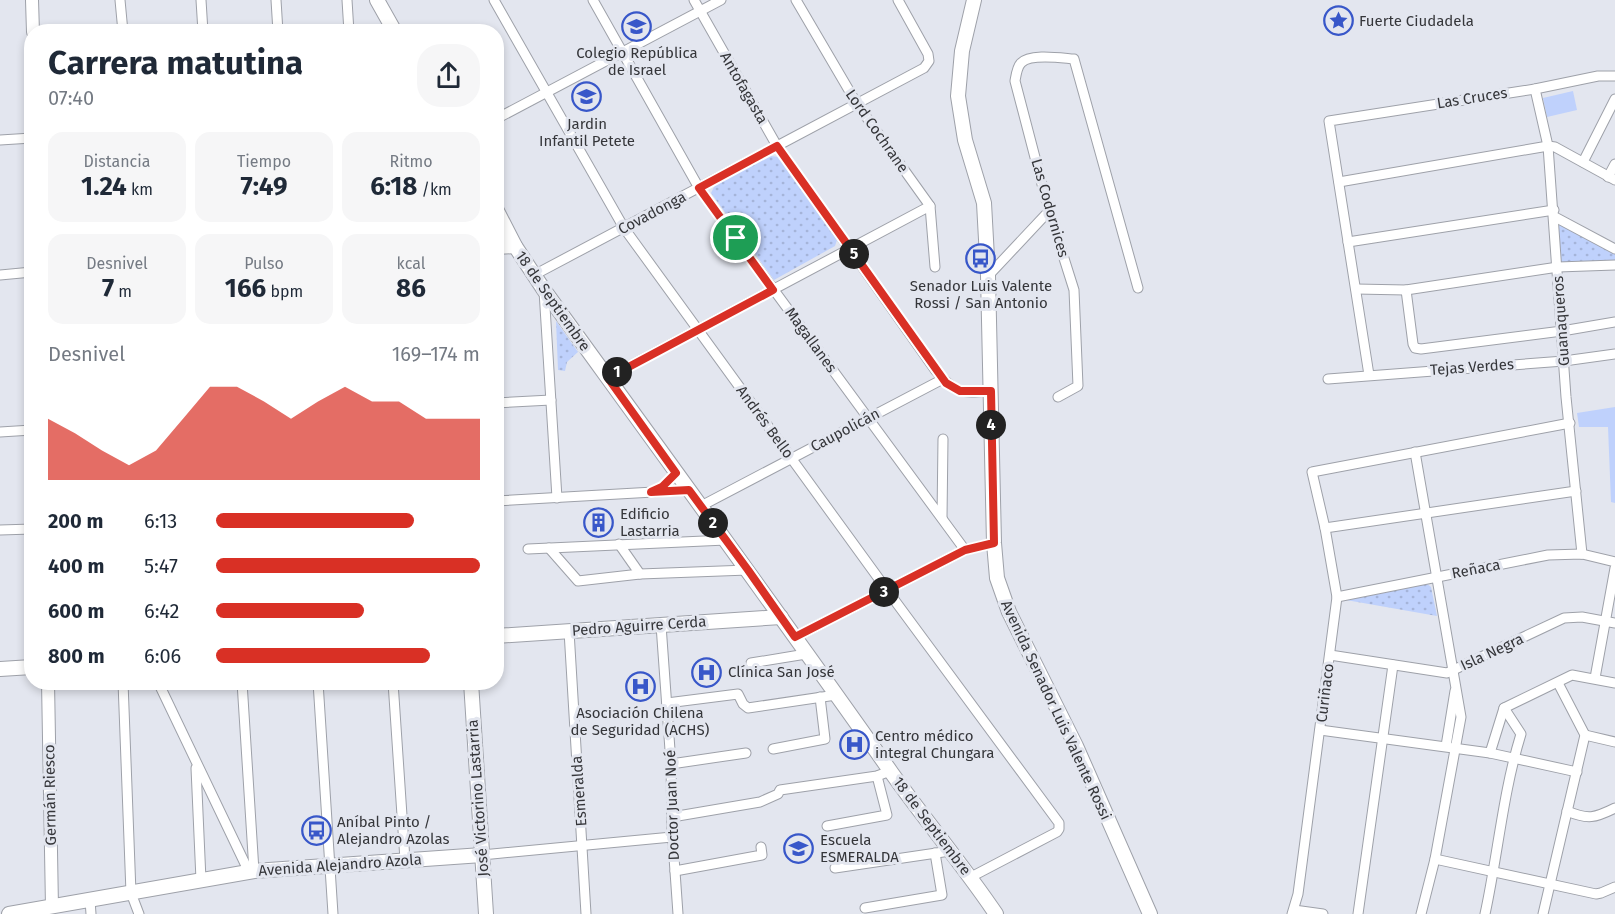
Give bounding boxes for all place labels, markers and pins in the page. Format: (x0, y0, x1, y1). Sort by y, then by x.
place icon: Fuerte Ciudadela (1322, 5, 1354, 37)
school or university icon: Colegio República de Israel (621, 10, 653, 42)
place label: Fuerte Ciudadela (1359, 12, 1474, 30)
place label: Colegio República de Israel (576, 44, 698, 79)
school or university icon: Jardin Infantil Petete (571, 81, 603, 113)
place label: Jardin Infantil Petete (539, 115, 635, 150)
pin (710, 212, 761, 263)
pin: 5 (839, 239, 869, 269)
bus stop icon: Senador Luis Valente Rossi / San Antonio (965, 243, 997, 275)
place label: Senador Luis Valente Rossi / San Antonio (910, 277, 1052, 312)
pin: 1 (602, 357, 632, 387)
pin: 4 (976, 410, 1006, 440)
place label: Edificio Lastarria (620, 505, 680, 540)
building icon: Edificio Lastarria (583, 507, 615, 539)
pin: 2 (698, 508, 728, 538)
pin: 3 (869, 577, 899, 607)
hospital icon: Clínica San José (691, 656, 723, 688)
place label: Clínica San José (728, 663, 835, 681)
hospital icon: Asociación Chilena de Seguridad (ACHS) (624, 670, 656, 702)
place label: Asociación Chilena de Seguridad (ACHS) (571, 704, 710, 739)
place label: Centro médico integral Chungara (875, 727, 995, 762)
hospital icon: Centro médico integral Chungara (838, 729, 870, 761)
place label: Aníbal Pinto / Alejandro Azolas (337, 813, 449, 848)
bus stop icon: Aníbal Pinto / Alejandro Azolas (300, 815, 332, 847)
place label: Escuela ESMERALDA (820, 831, 899, 866)
school or university icon: Escuela ESMERALDA (783, 833, 815, 865)

